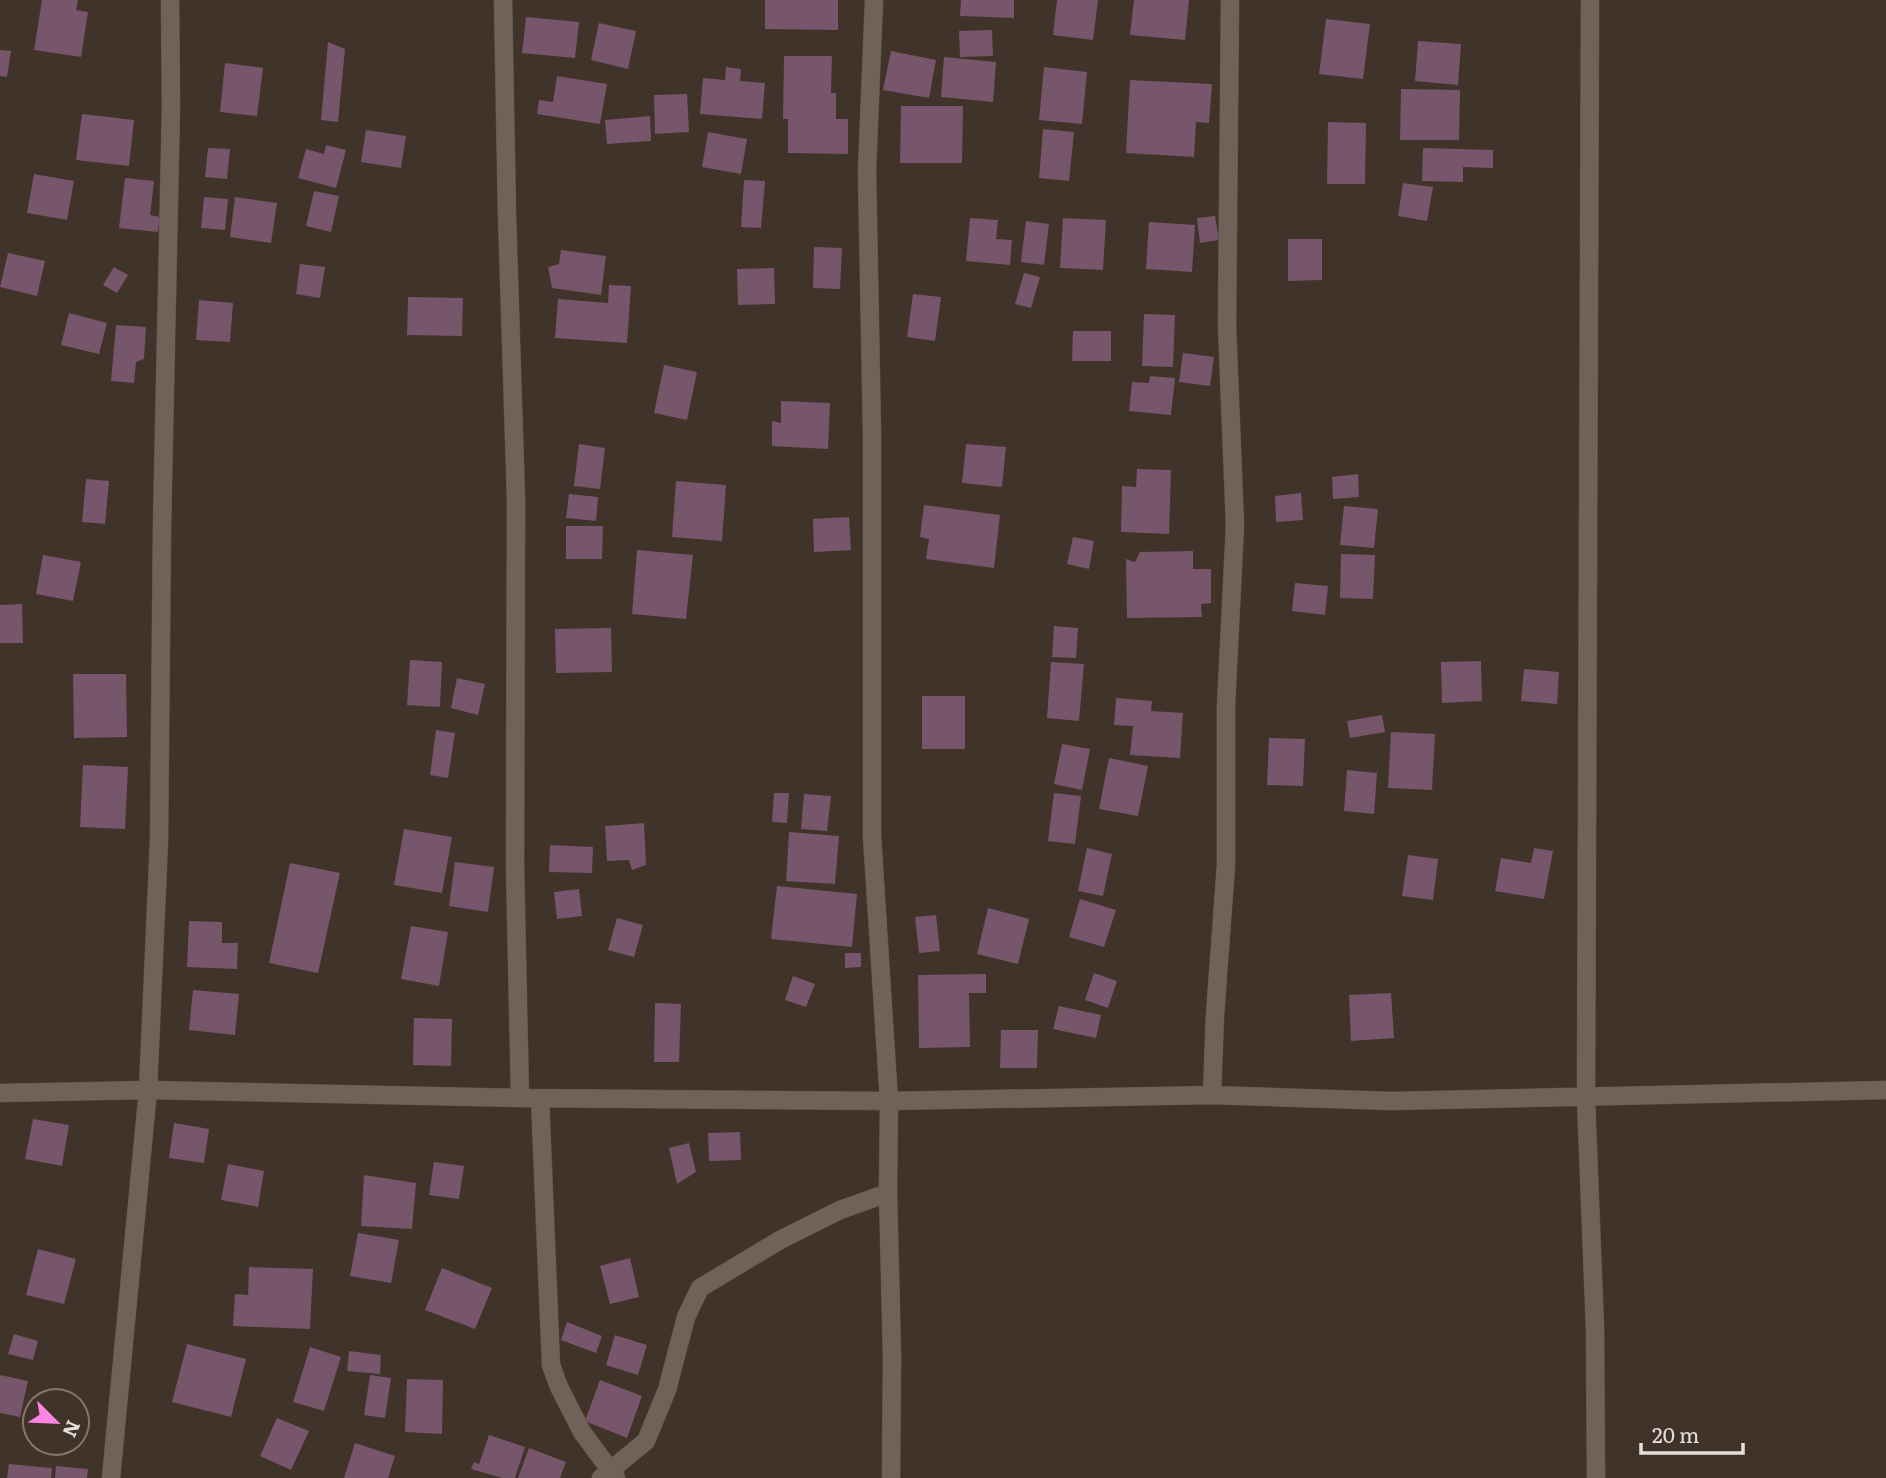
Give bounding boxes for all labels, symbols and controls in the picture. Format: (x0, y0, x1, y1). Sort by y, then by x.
north arrow (21, 1387, 91, 1457)
scale bar (1641, 1412, 1742, 1456)
text: N (56, 1416, 88, 1442)
text: 20 m (1652, 1418, 1699, 1449)

